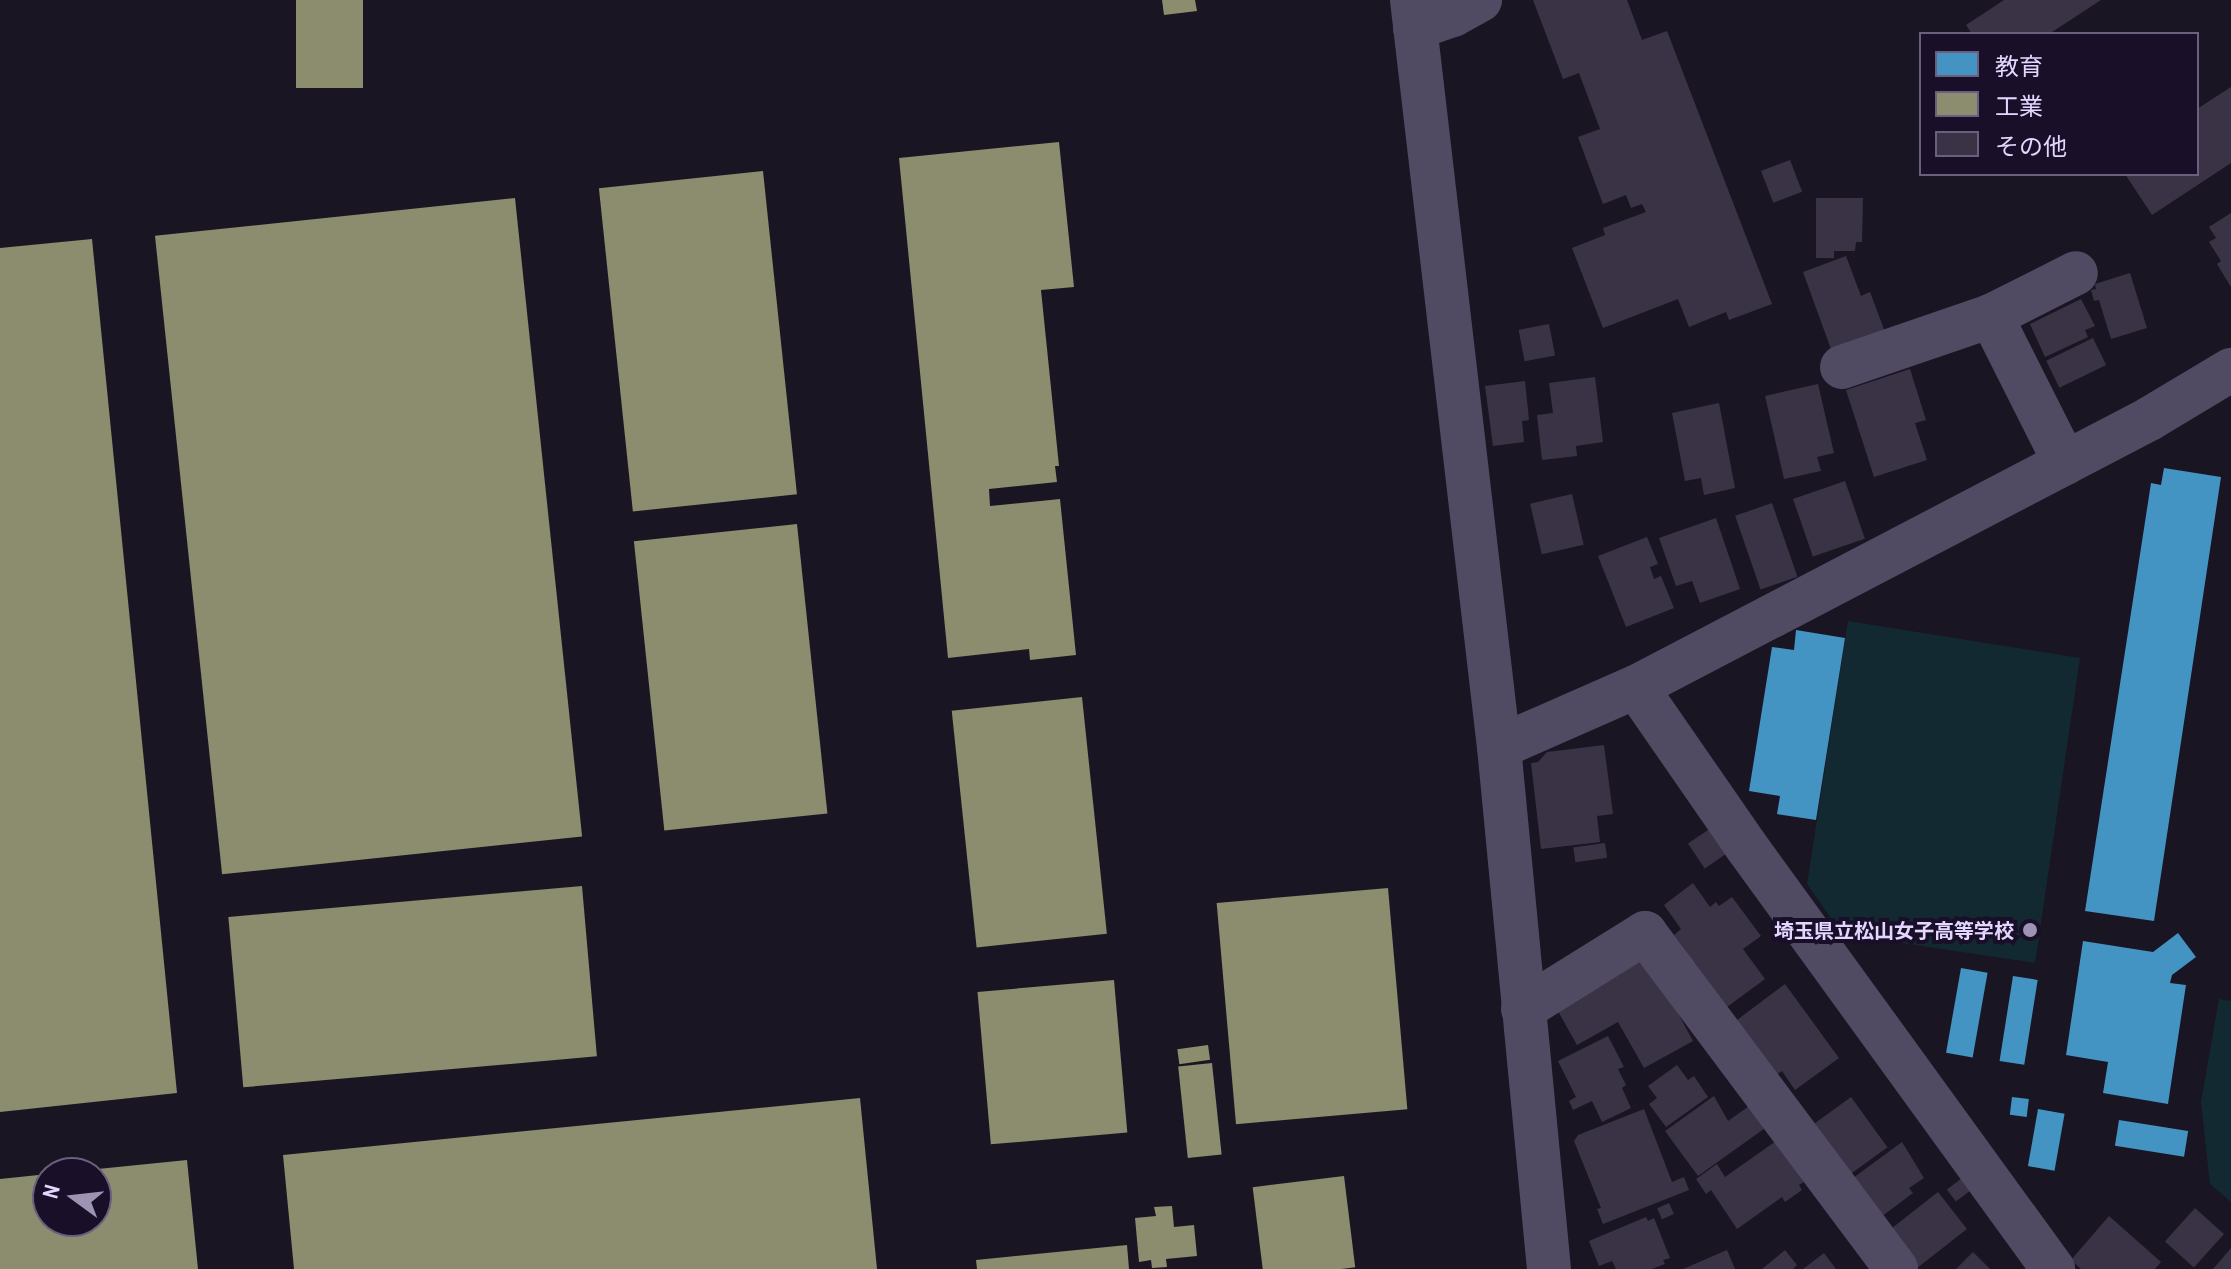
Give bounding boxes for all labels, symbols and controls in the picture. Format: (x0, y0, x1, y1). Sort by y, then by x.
legend (1919, 32, 2199, 176)
text: 教育 (1995, 50, 2043, 82)
text: 工業 (1995, 90, 2043, 122)
text: その他 (1995, 130, 2067, 162)
place label: 埼玉県立松山女子高等学校 (1774, 918, 2014, 942)
marker: 埼玉県立松山女子高等学校 (2021, 921, 2039, 939)
north arrow (32, 1157, 112, 1237)
text: N (35, 1181, 67, 1201)

